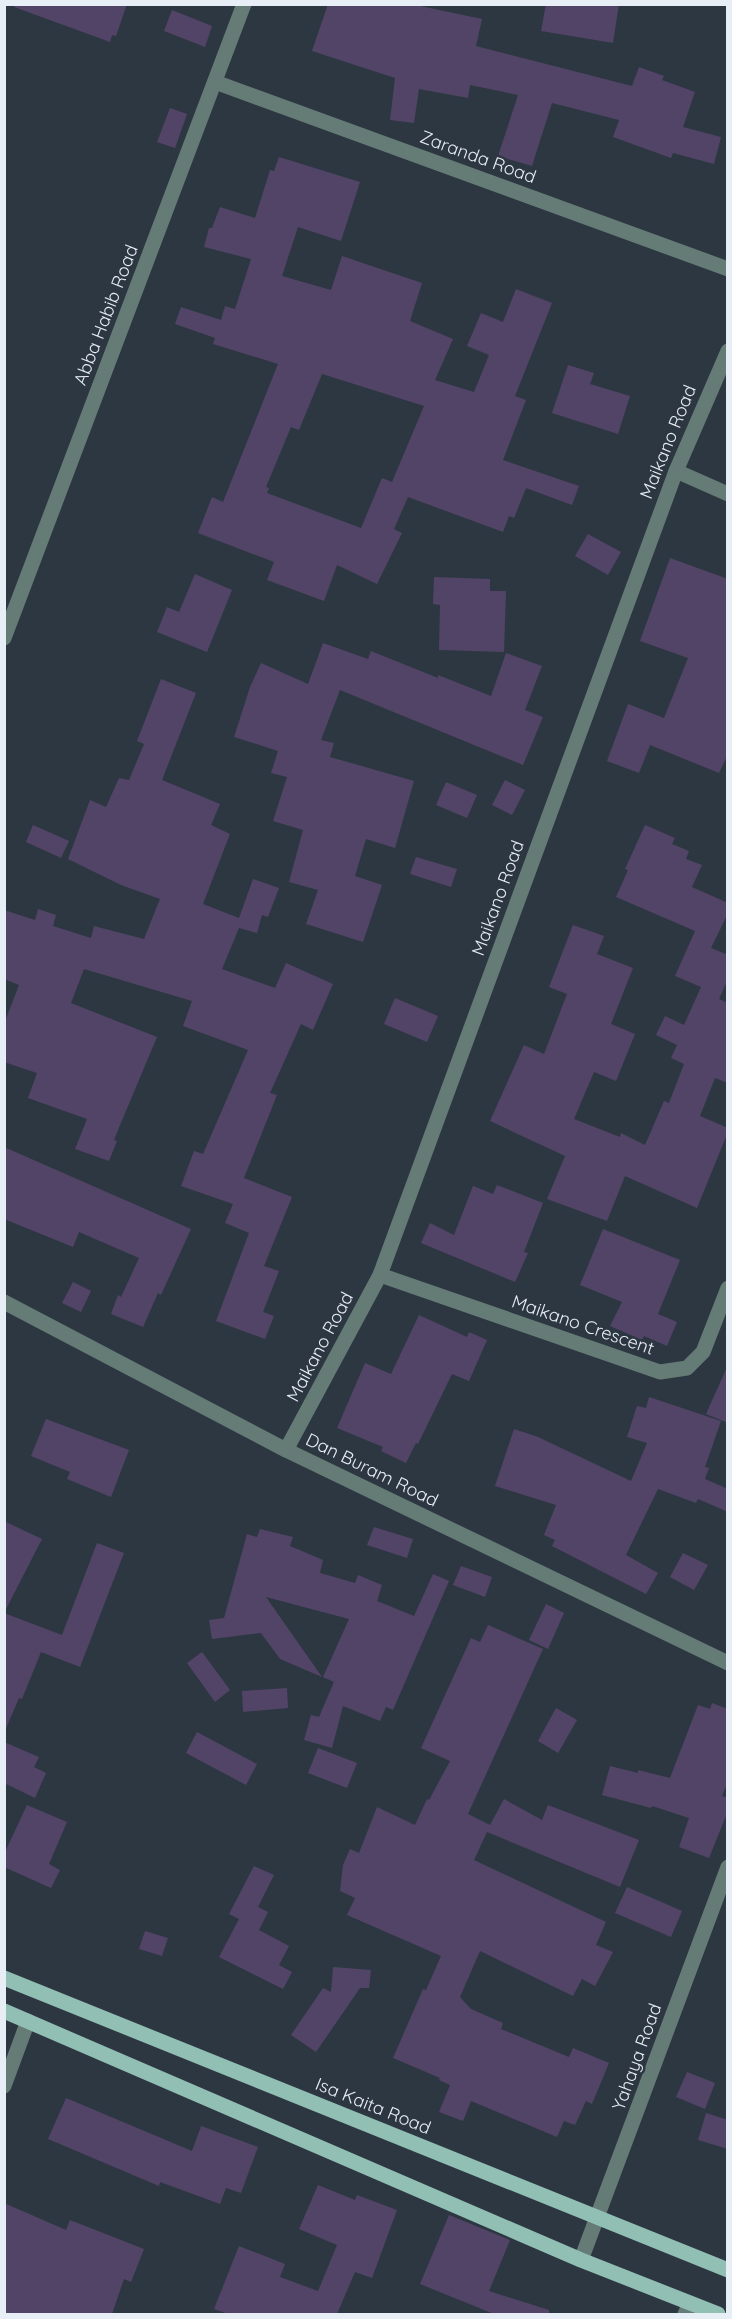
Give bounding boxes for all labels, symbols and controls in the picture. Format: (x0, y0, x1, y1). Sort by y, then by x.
street label: Zaranda Road (417, 125, 539, 188)
street label: Abba Habib Road (68, 241, 143, 388)
street label: Maikano Road (634, 381, 701, 502)
street label: Maikano Road (466, 837, 529, 959)
street label: Maikano Road (281, 1288, 358, 1406)
street label: Maikano Crescent (509, 1289, 657, 1360)
street label: Dan Buram Road (302, 1427, 442, 1512)
street label: Yahaya Road (607, 2000, 667, 2113)
street label: Isa Kaita Road (312, 2072, 434, 2139)

